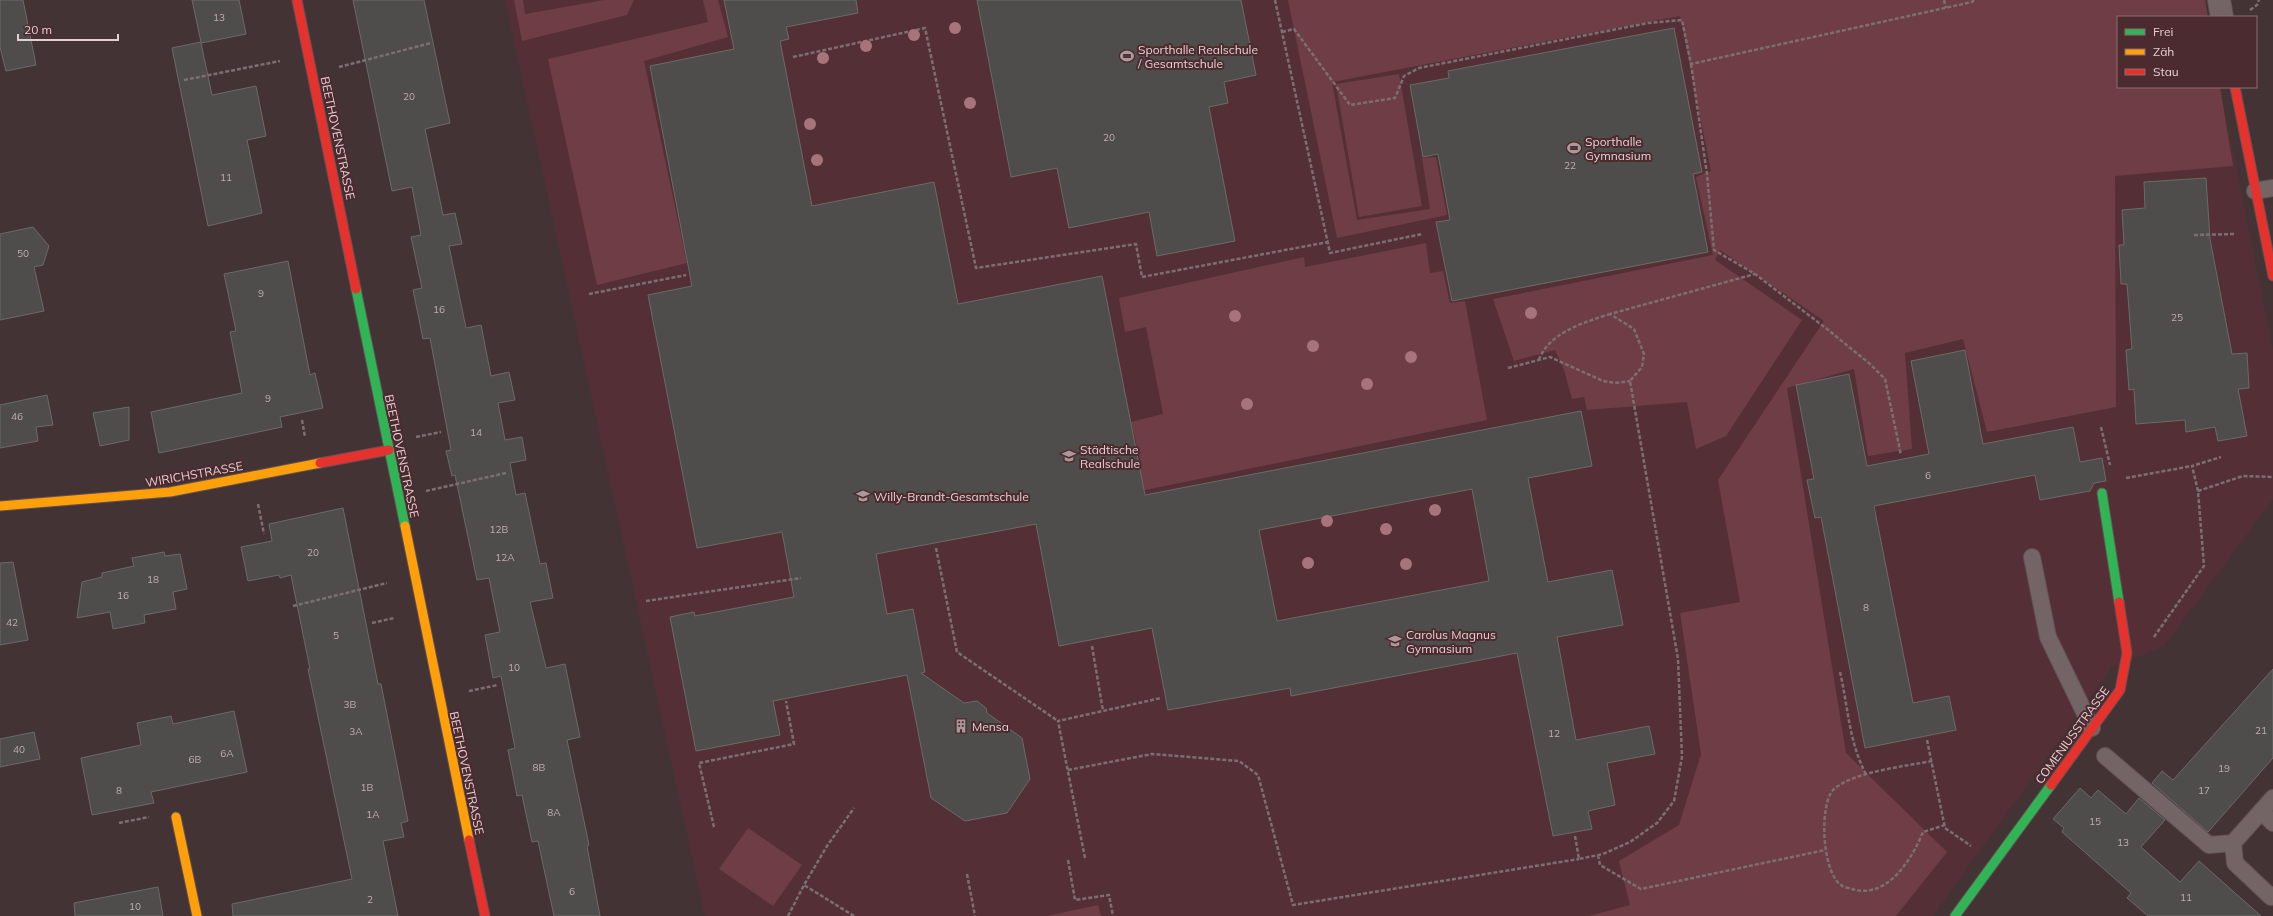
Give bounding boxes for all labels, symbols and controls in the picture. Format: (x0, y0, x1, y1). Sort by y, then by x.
house number: 13 (213, 11, 225, 24)
scale bar (18, 16, 118, 42)
legend (2117, 16, 2257, 88)
text: 20 m (24, 22, 52, 37)
text: Frei (2153, 24, 2173, 39)
place label: Sporthalle Realschule / Gesamtschule (1137, 42, 1258, 71)
text: Zäh (2153, 44, 2174, 59)
sports icon: Sporthalle Realschule / Gesamtschule (1119, 48, 1135, 64)
text: Stau (2153, 64, 2179, 79)
street label: BEETHOVENSTRASSE (318, 75, 358, 201)
house number: 20 (403, 90, 415, 103)
house number: 20 (1103, 131, 1115, 144)
place label: Sporthalle Gymnasium (1585, 134, 1651, 163)
sports icon: Sporthalle Gymnasium (1566, 140, 1582, 156)
house number: 22 (1564, 159, 1576, 172)
house number: 11 (220, 171, 232, 184)
house number: 50 (17, 247, 29, 260)
house number: 9 (258, 287, 264, 300)
house number: 16 (433, 303, 445, 316)
house number: 25 (2171, 311, 2183, 324)
house number: 9 (265, 392, 271, 405)
street label: BEETHOVENSTRASSE (382, 393, 422, 519)
house number: 46 (11, 410, 23, 423)
house number: 14 (470, 426, 482, 439)
place label: Städtische Realschule (1080, 442, 1140, 471)
school or university icon: Städtische Realschule (1061, 448, 1077, 464)
street label: WIRICHSTRASSE (144, 458, 244, 490)
house number: 6 (1925, 469, 1931, 482)
school or university icon: Willy-Brandt-Gesamtschule (855, 488, 871, 504)
place label: Willy-Brandt-Gesamtschule (874, 489, 1029, 504)
house number: 12B (490, 523, 509, 536)
house number: 20 (307, 546, 319, 559)
house number: 12A (495, 551, 515, 564)
house number: 18 (147, 573, 159, 586)
house number: 16 (117, 589, 129, 602)
house number: 8 (1863, 601, 1869, 614)
house number: 42 (6, 616, 18, 629)
place label: Carolus Magnus Gymnasium (1406, 627, 1496, 656)
house number: 5 (333, 629, 339, 642)
school or university icon: Carolus Magnus Gymnasium (1387, 633, 1403, 649)
house number: 10 (508, 661, 520, 674)
street label: COMENIUSSTRASSE (2032, 684, 2112, 786)
house number: 3B (344, 698, 357, 711)
street label: BEETHOVENSTRASSE (447, 710, 487, 836)
building icon: Mensa (953, 718, 969, 734)
place label: Mensa (972, 719, 1009, 734)
house number: 21 (2255, 724, 2267, 737)
house number: 3A (349, 725, 363, 738)
house number: 12 (1548, 727, 1560, 740)
house number: 40 (13, 743, 25, 756)
house number: 6A (220, 747, 234, 760)
house number: 6B (189, 753, 202, 766)
house number: 8B (533, 761, 546, 774)
house number: 19 (2218, 762, 2230, 775)
house number: 1B (361, 781, 374, 794)
house number: 8 (116, 784, 122, 797)
house number: 17 (2198, 784, 2210, 797)
house number: 8A (547, 806, 561, 819)
house number: 1A (366, 808, 380, 821)
house number: 15 (2089, 815, 2101, 828)
house number: 13 (2117, 836, 2129, 849)
house number: 6 (569, 885, 575, 898)
house number: 11 (2180, 891, 2192, 904)
house number: 2 (367, 893, 373, 906)
house number: 10 (129, 900, 141, 913)

